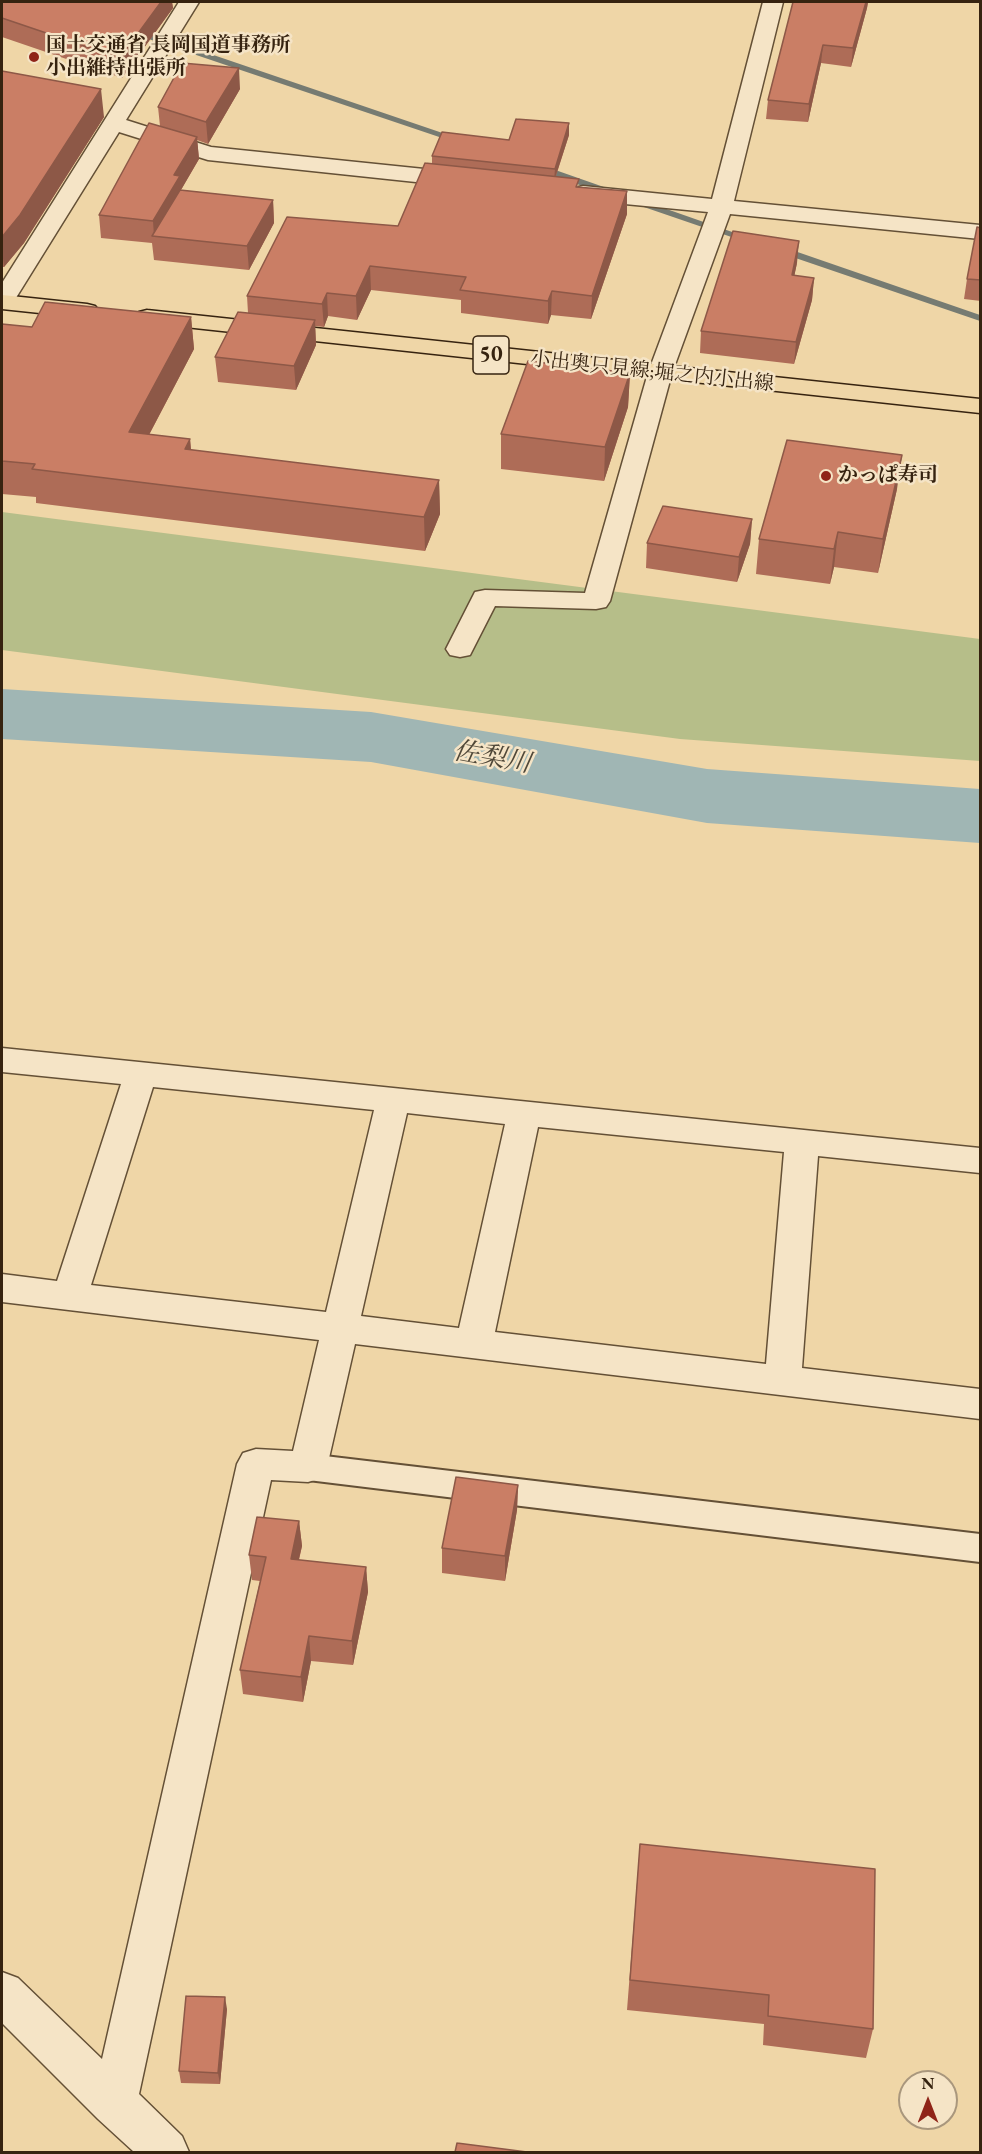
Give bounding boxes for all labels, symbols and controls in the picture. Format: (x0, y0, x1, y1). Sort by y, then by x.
place label: 国土交通省 長岡国道事務所 小出維持出張所 (46, 34, 291, 81)
marker: 国土交通省 長岡国道事務所 小出維持出張所 (27, 50, 41, 64)
road number: 50 (473, 336, 509, 374)
street label: 小出奥只見線;堀之内小出線 (529, 347, 775, 397)
place label: かっぱ寿司 (838, 464, 938, 488)
marker: かっぱ寿司 (819, 469, 833, 483)
water label: 佐梨川 (451, 736, 533, 780)
north arrow (898, 2070, 958, 2130)
text: N (922, 2073, 934, 2094)

